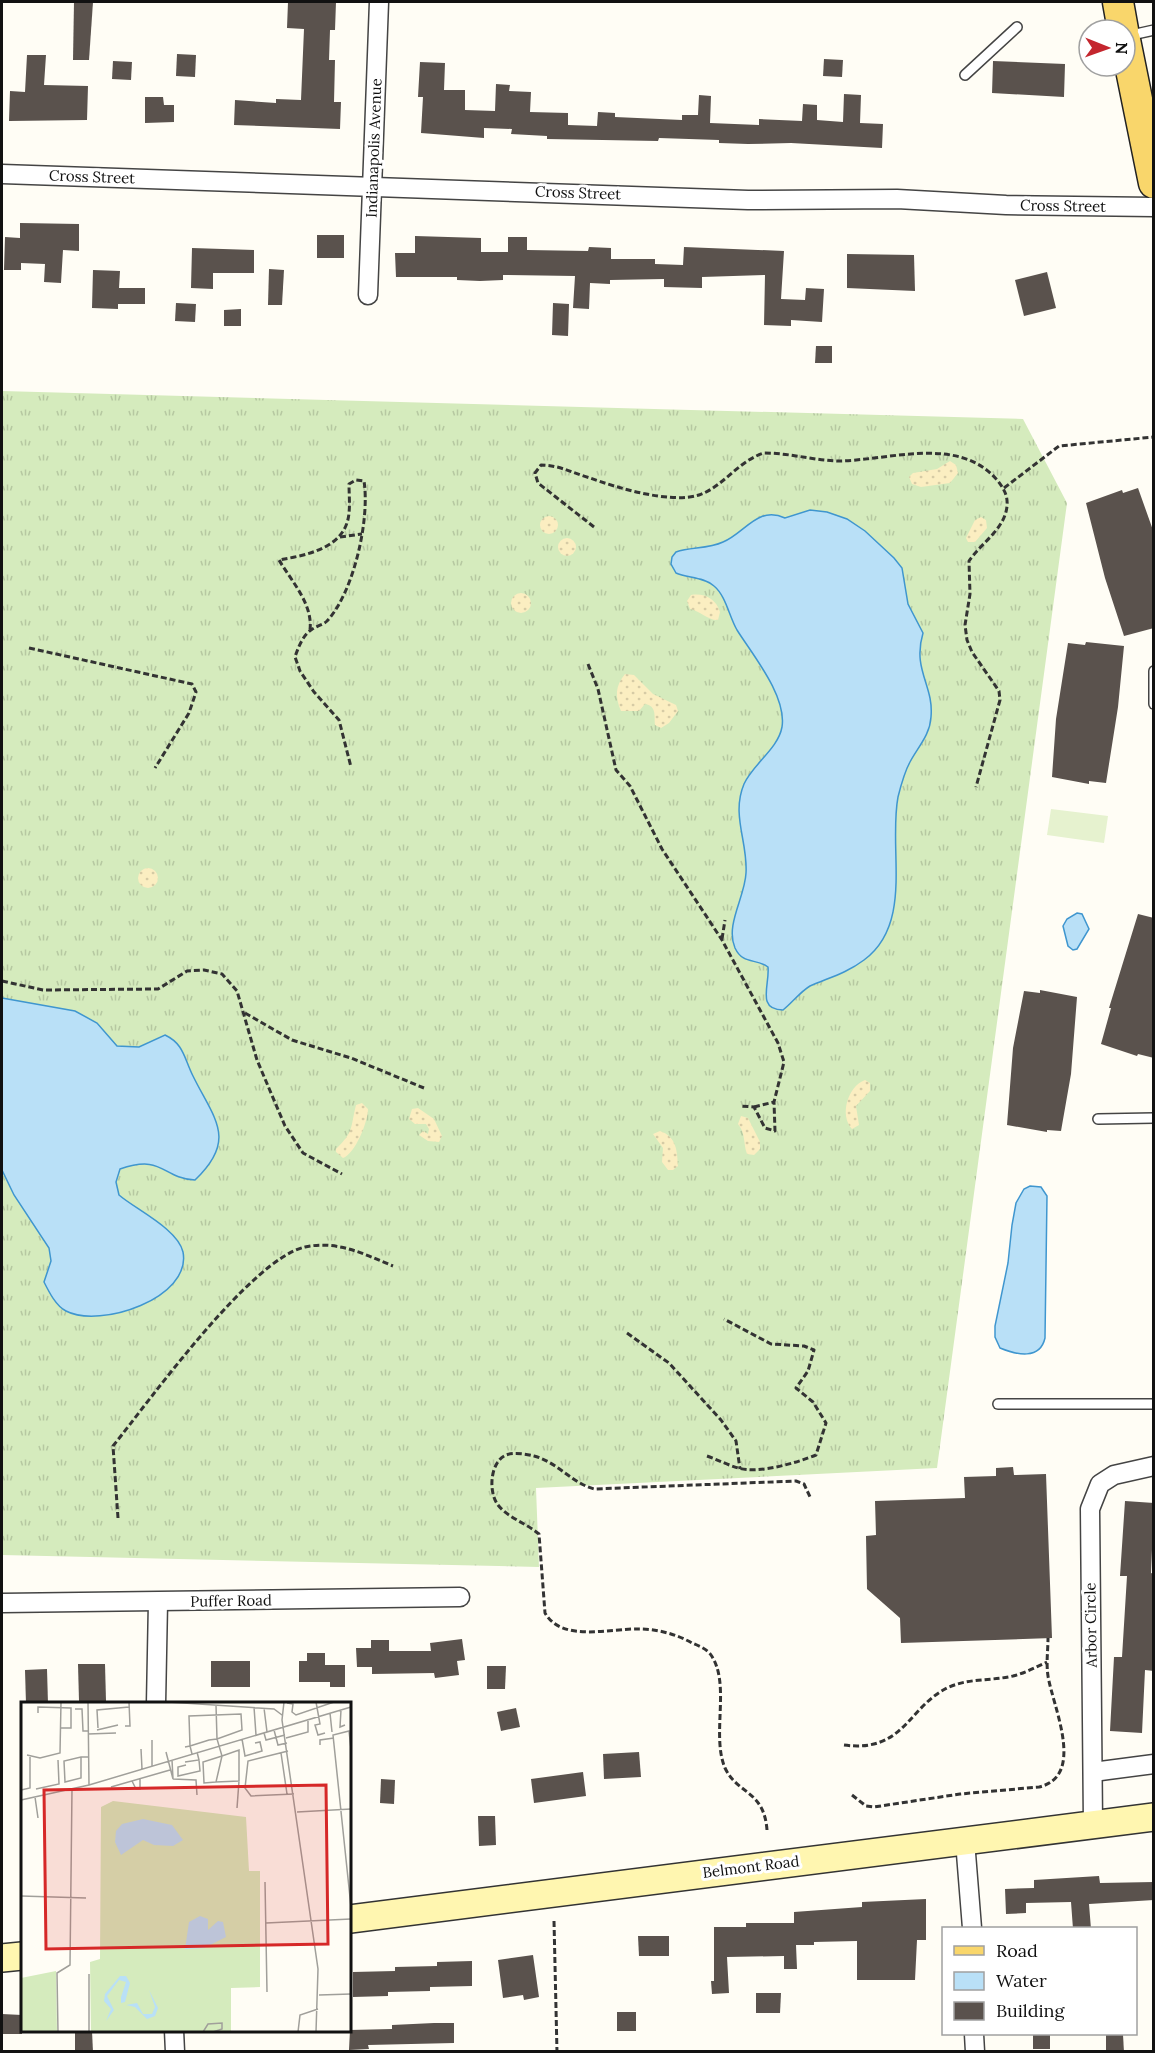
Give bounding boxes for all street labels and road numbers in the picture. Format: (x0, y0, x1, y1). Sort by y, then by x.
street label: Indianapolis Avenue (362, 78, 385, 218)
street label: Cross Street (49, 166, 136, 188)
street label: Cross Street (535, 182, 622, 204)
street label: Cross Street (1020, 195, 1106, 216)
street label: Arbor Circle (1080, 1582, 1101, 1669)
street label: Puffer Road (190, 1590, 272, 1611)
street label: Belmont Road (702, 1851, 800, 1882)

